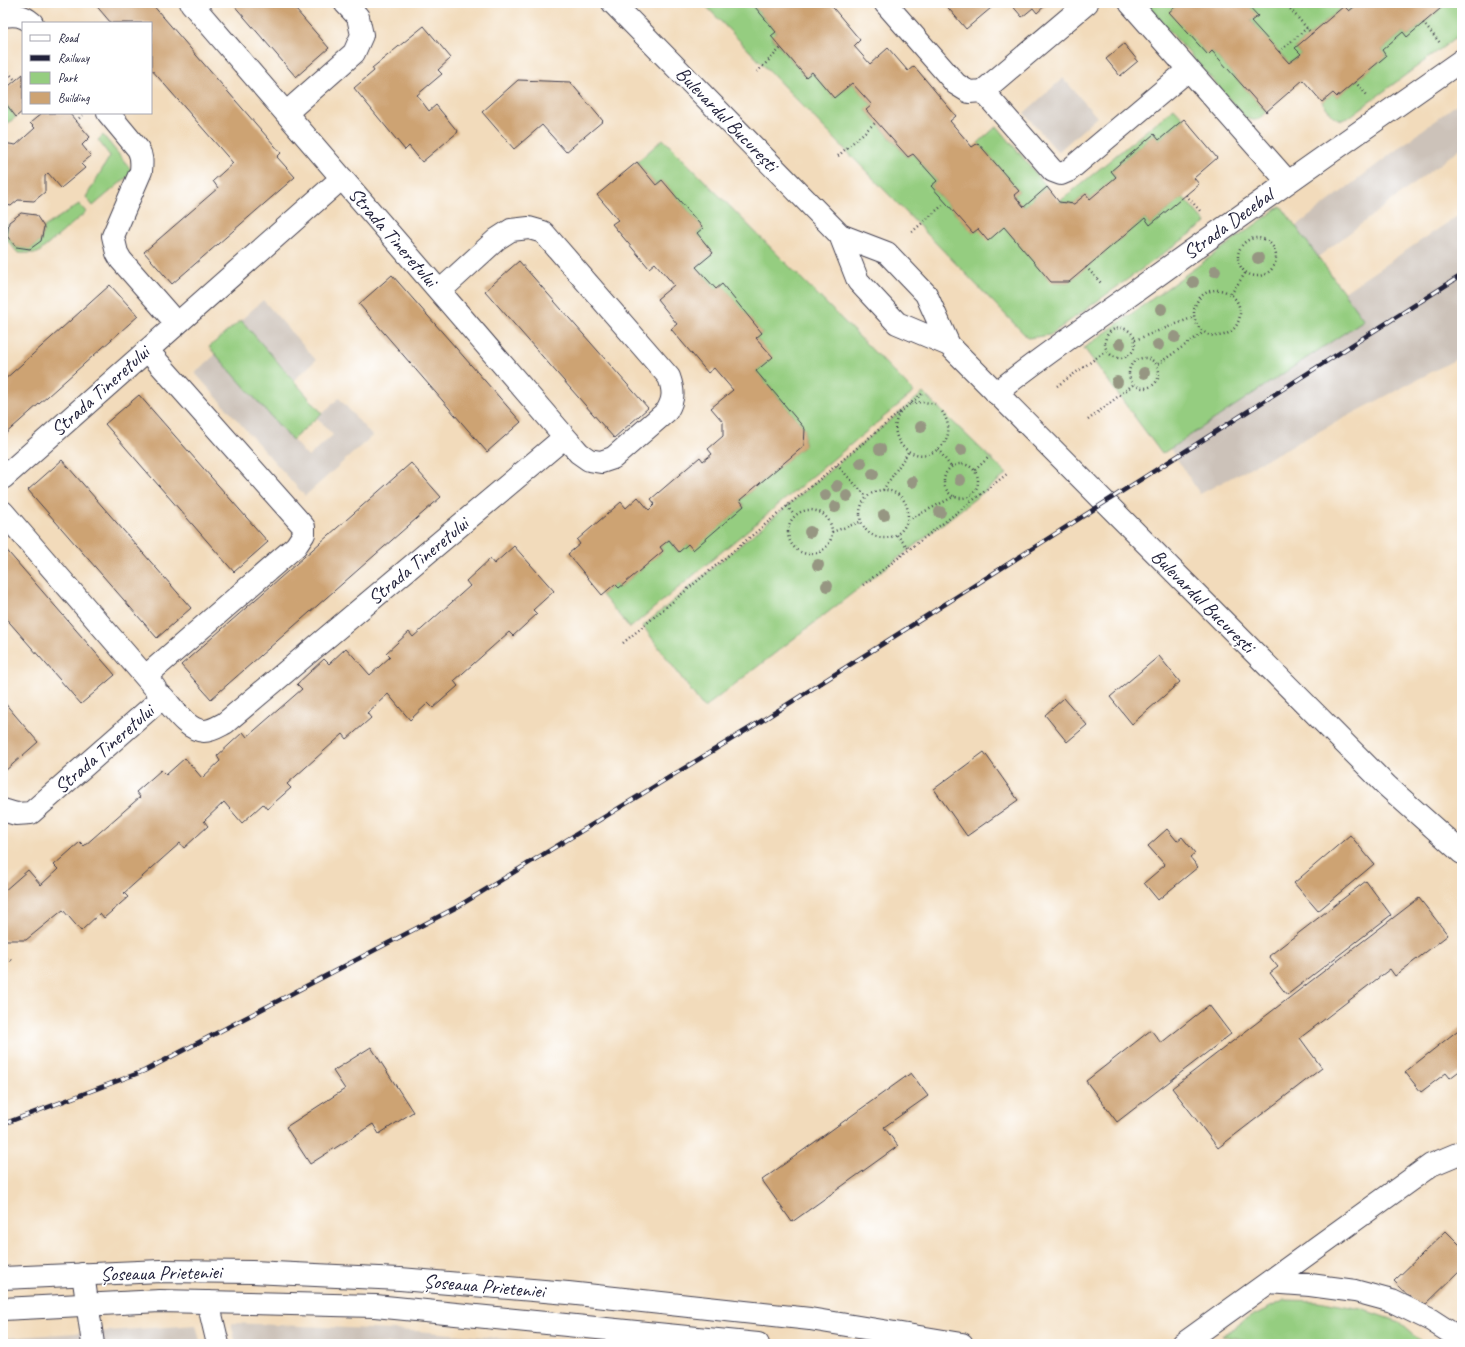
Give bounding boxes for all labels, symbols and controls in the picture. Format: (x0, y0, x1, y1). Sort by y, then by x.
legend (22, 22, 152, 114)
text: Road (58, 30, 80, 46)
text: Railway (58, 50, 90, 66)
street label: Bulevardul București (670, 61, 785, 179)
text: Park (58, 70, 79, 86)
text: Building (58, 90, 90, 106)
street label: Strada Decebal (1178, 181, 1281, 265)
street label: Strada Tineretului (343, 182, 445, 294)
street label: Strada Tineretului (46, 339, 156, 442)
street label: Strada Tineretului (362, 510, 475, 610)
street label: Bulevardul București (1146, 544, 1262, 660)
street label: Strada Tineretului (49, 697, 161, 799)
street label: Șoseaua Prieteniei (100, 1259, 224, 1287)
street label: Șoseaua Prieteniei (422, 1268, 548, 1304)

